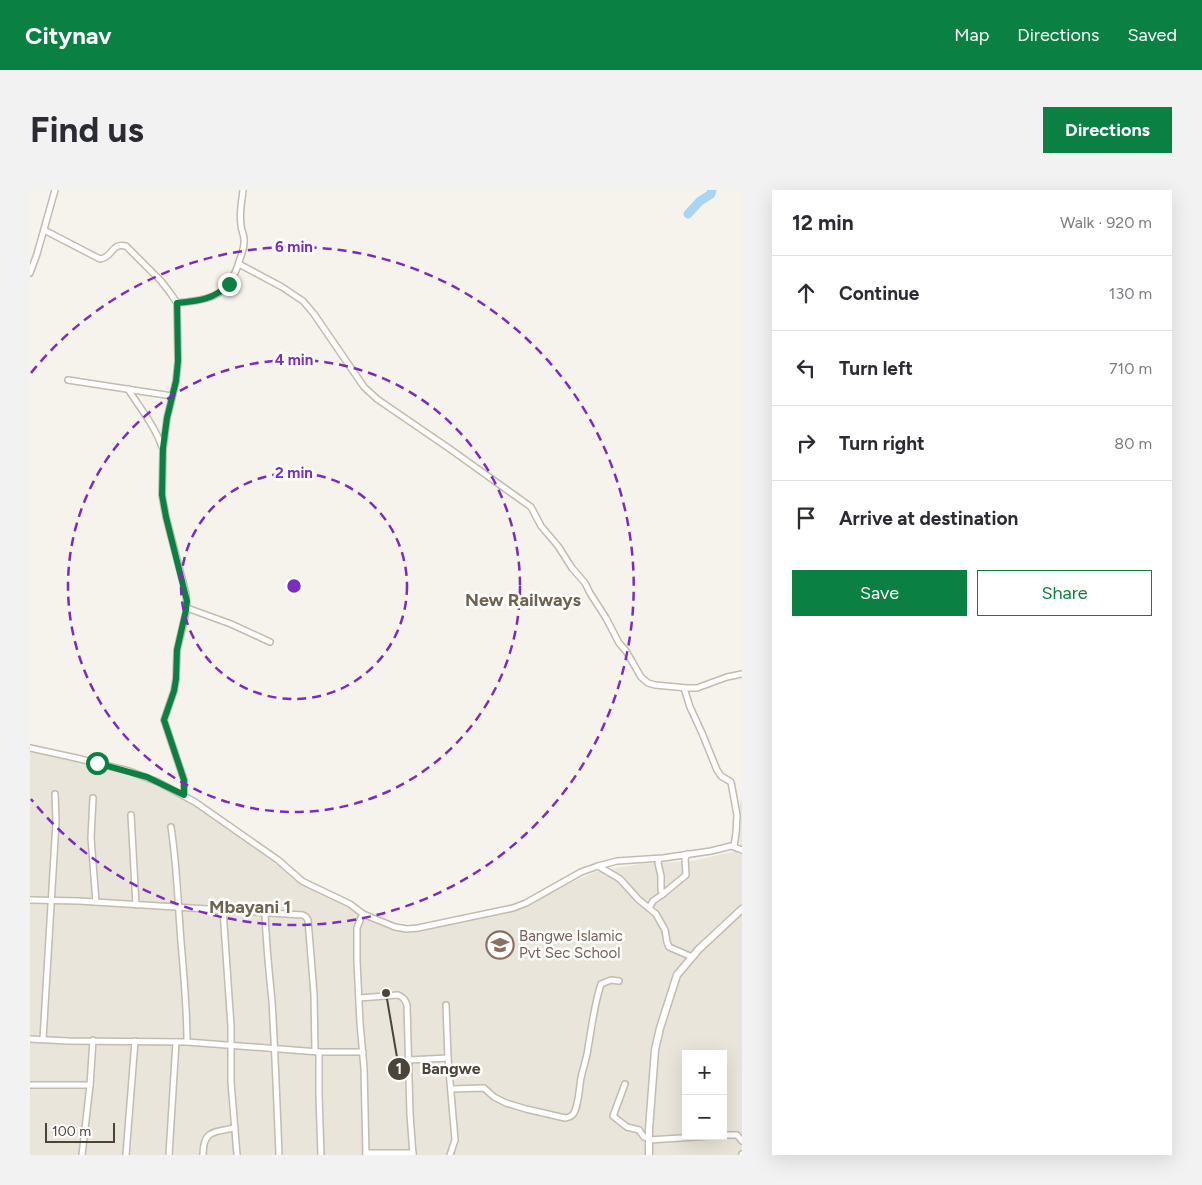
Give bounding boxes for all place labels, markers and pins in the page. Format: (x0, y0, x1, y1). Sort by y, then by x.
centre of rings (285, 577, 303, 595)
place label: Bangwe Islamic Pvt Sec School (519, 927, 623, 962)
school or university icon: Bangwe Islamic Pvt Sec School (485, 930, 515, 960)
callout: Bangwe (386, 1053, 490, 1084)

